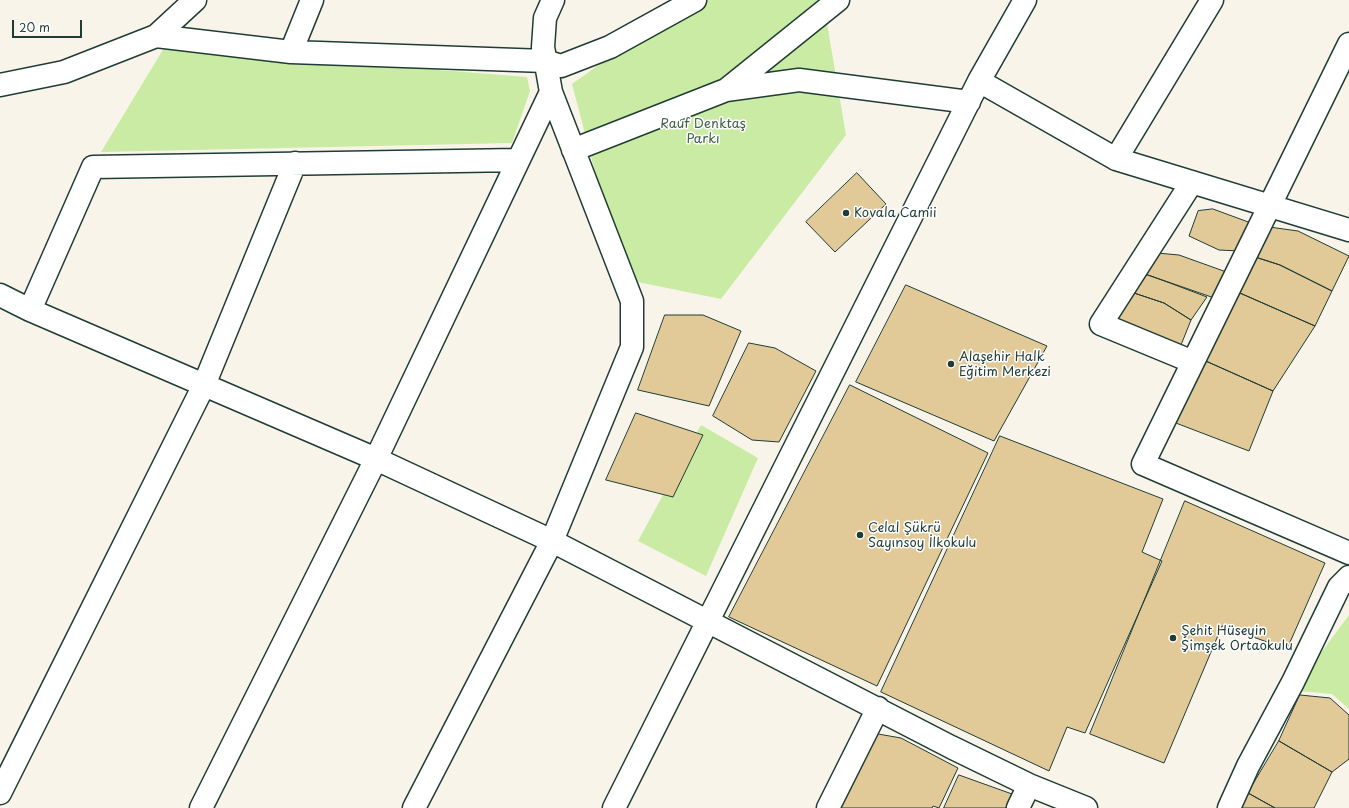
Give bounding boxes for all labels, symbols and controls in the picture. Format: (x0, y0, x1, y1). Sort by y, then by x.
scale bar (14, 12, 84, 38)
text: 20 m (19, 18, 50, 36)
park label: Rauf Denktaş Parkı (660, 116, 746, 147)
place label: Kovala Camii (854, 205, 936, 221)
marker: Kovala Camii (841, 208, 851, 218)
place label: Alaşehir Halk Eğitim Merkezi (959, 349, 1051, 380)
marker: Alaşehir Halk Eğitim Merkezi (946, 359, 956, 369)
place label: Celal Şükrü Sayınsoy İlkokulu (868, 520, 976, 551)
marker: Celal Şükrü Sayınsoy İlkokulu (855, 530, 865, 540)
place label: Şehit Hüseyin Şimşek Ortaokulu (1181, 623, 1293, 654)
marker: Şehit Hüseyin Şimşek Ortaokulu (1168, 633, 1178, 643)

